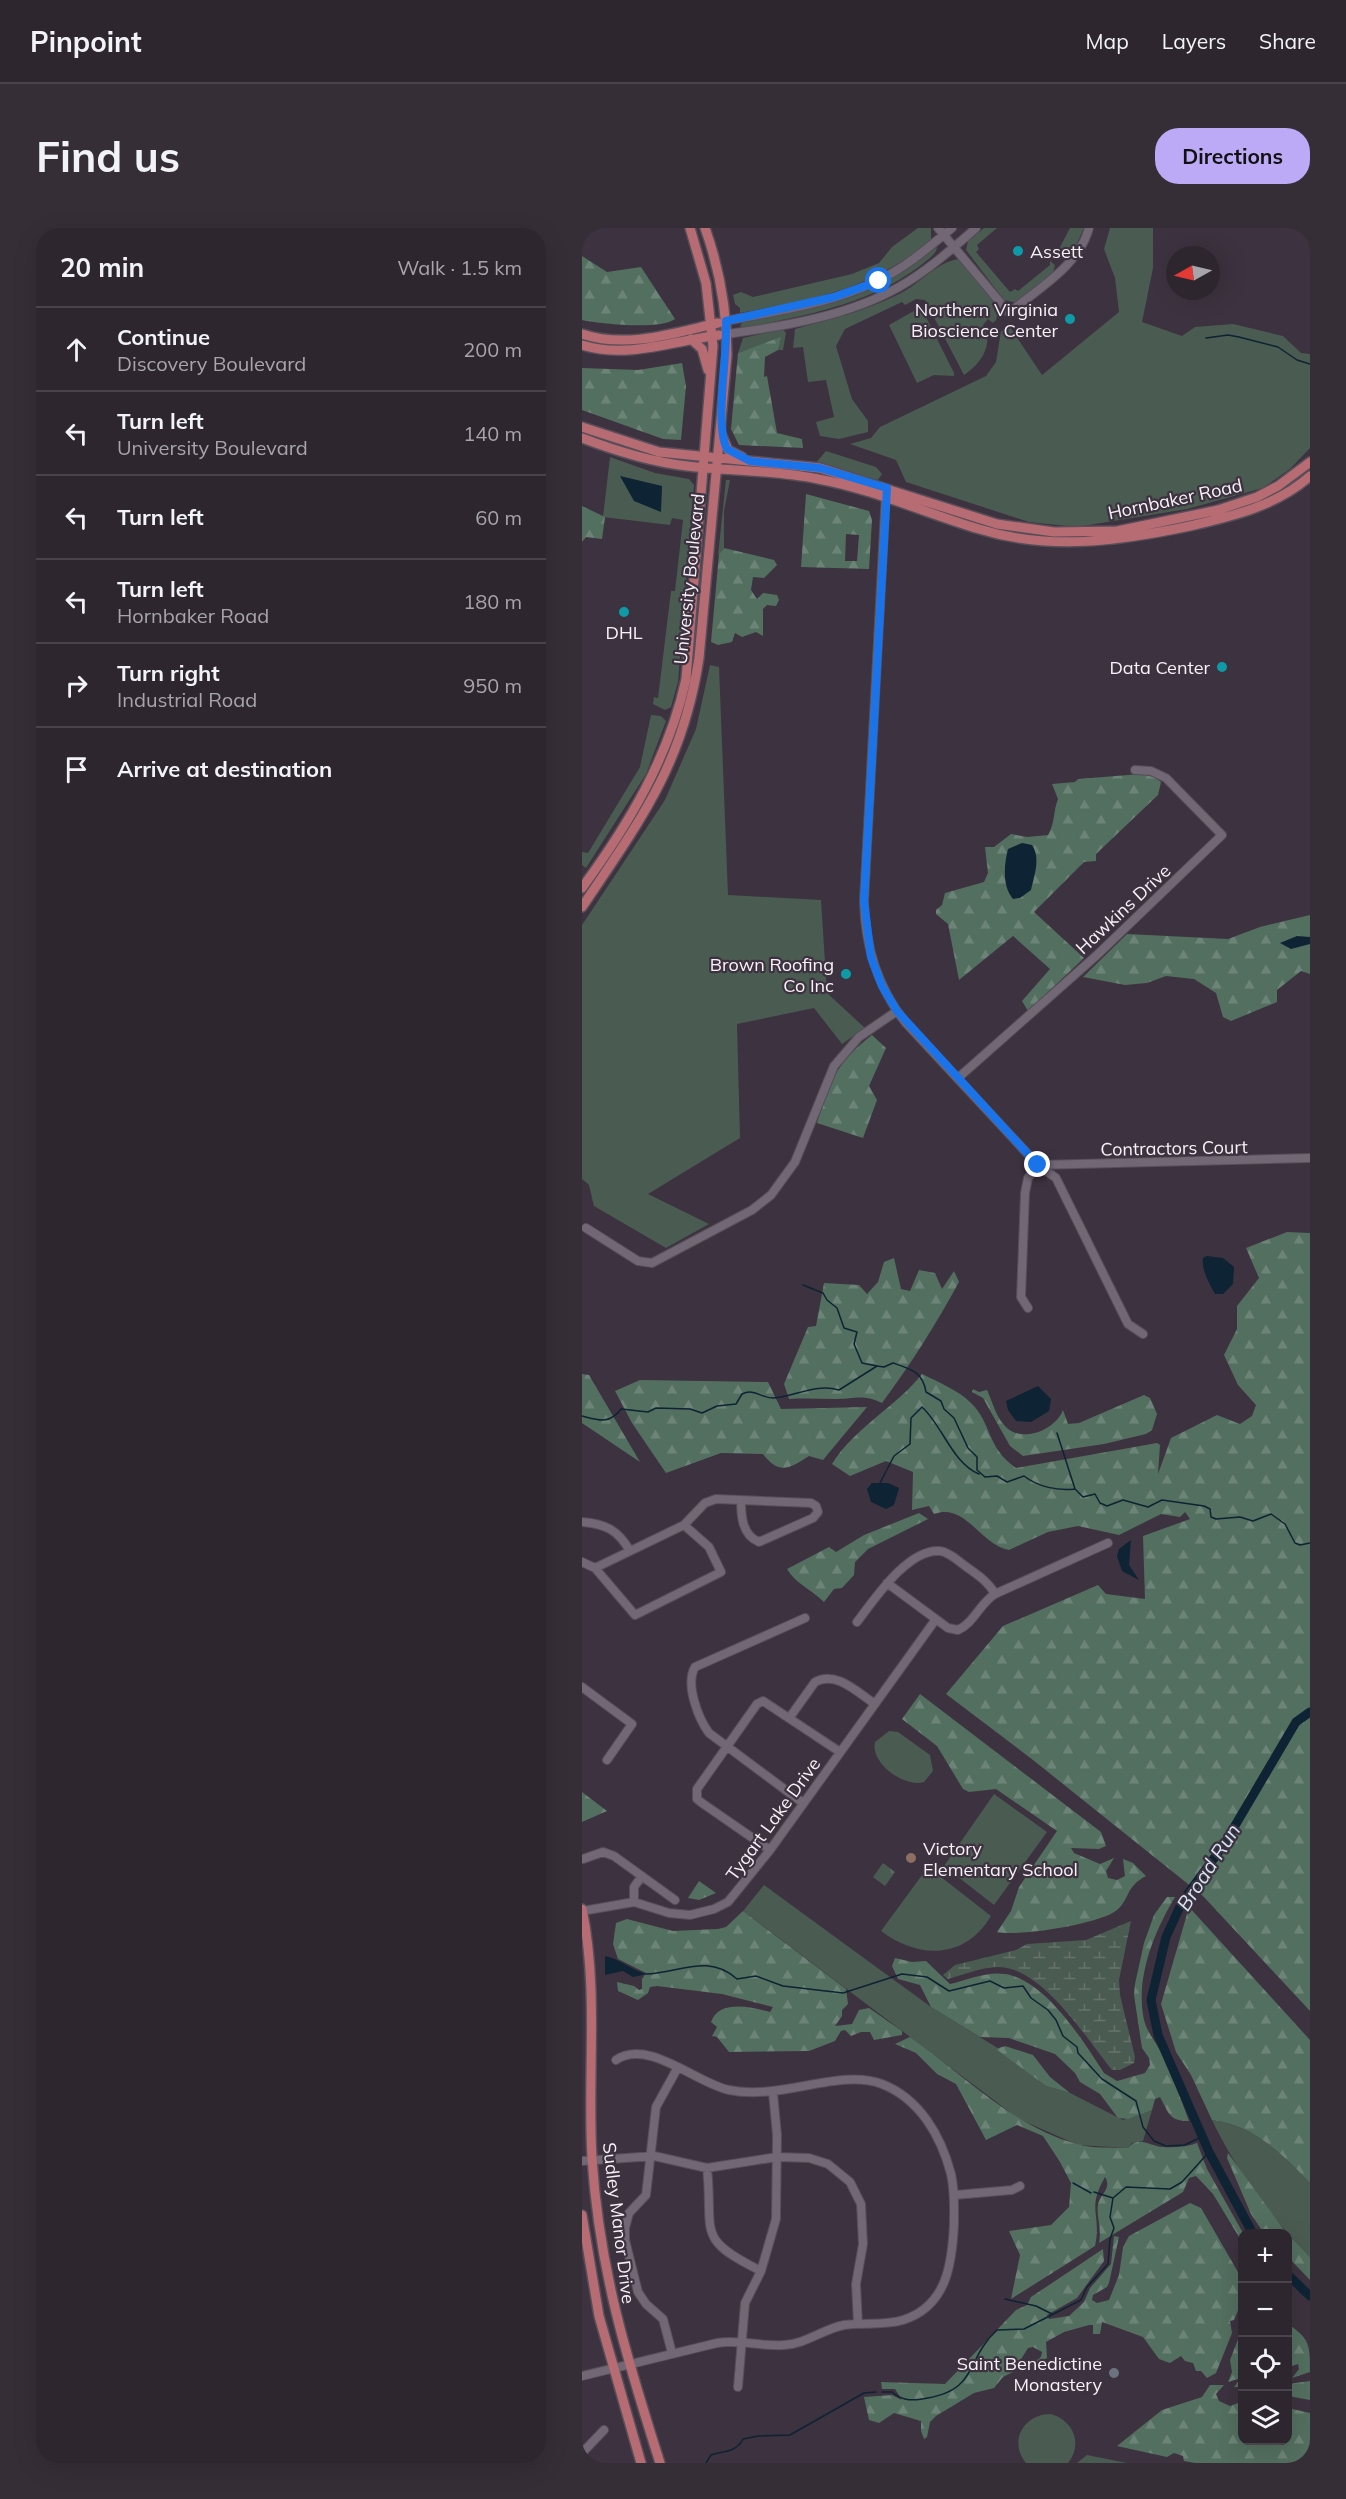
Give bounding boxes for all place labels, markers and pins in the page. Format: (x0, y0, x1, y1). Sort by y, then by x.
place label: Assett (1030, 240, 1083, 263)
marker: Assett (1011, 244, 1025, 258)
place label: Northern Virginia Bioscience Center (911, 298, 1058, 342)
marker: Northern Virginia Bioscience Center (1063, 312, 1077, 326)
marker: DHL (617, 605, 631, 619)
place label: DHL (605, 621, 643, 644)
place label: Data Center (1109, 656, 1210, 679)
marker: Data Center (1215, 660, 1229, 674)
place label: Brown Roofing Co Inc (710, 953, 834, 997)
marker: Brown Roofing Co Inc (839, 967, 853, 981)
place label: Victory Elementary School (923, 1837, 1078, 1881)
marker: Victory Elementary School (904, 1851, 918, 1865)
place label: Saint Benedictine Monastery (957, 2352, 1102, 2396)
marker: Saint Benedictine Monastery (1107, 2366, 1121, 2380)

